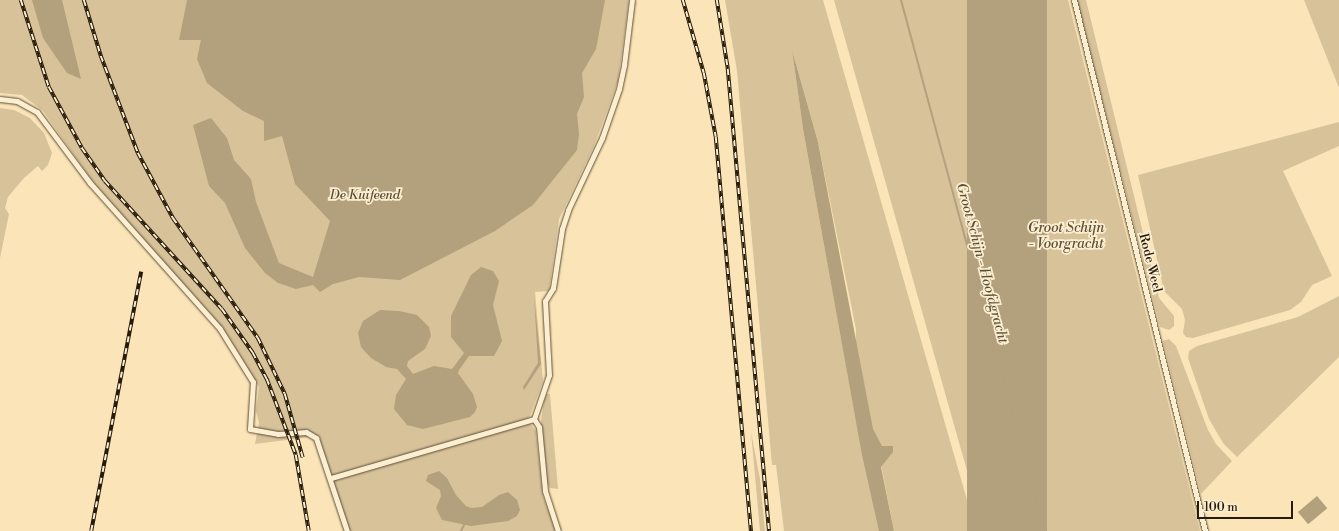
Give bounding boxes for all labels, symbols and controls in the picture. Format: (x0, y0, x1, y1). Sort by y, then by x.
water label: Groot Schijn - Hoofdgracht (953, 181, 1011, 345)
park label: De Kuifeend (330, 187, 400, 203)
water label: Groot Schijn - Voorgracht (1028, 220, 1104, 252)
street label: Rode Weel (1135, 232, 1165, 294)
scale bar (1199, 493, 1295, 519)
text: 100 m (1204, 500, 1238, 515)

